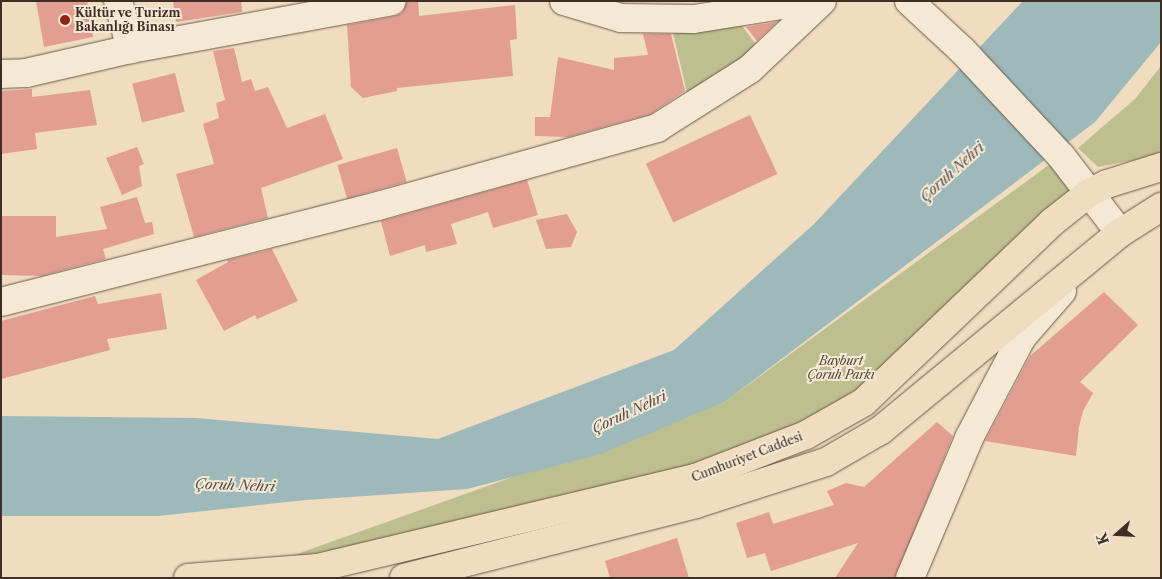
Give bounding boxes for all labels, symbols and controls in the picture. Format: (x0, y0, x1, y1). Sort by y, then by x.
place label: Kültür ve Turizm Bakanlığı Binası (75, 6, 181, 34)
marker: Kültür ve Turizm Bakanlığı Binası (59, 14, 71, 26)
water label: Çoruh Nehri (917, 139, 987, 205)
park label: Bayburt Çoruh Parkı (807, 354, 875, 382)
water label: Çoruh Nehri (589, 387, 669, 437)
street label: Cumhuriyet Caddesi (690, 429, 804, 485)
water label: Çoruh Nehri (195, 475, 275, 495)
north arrow (1092, 509, 1142, 559)
text: K (1092, 531, 1113, 547)

